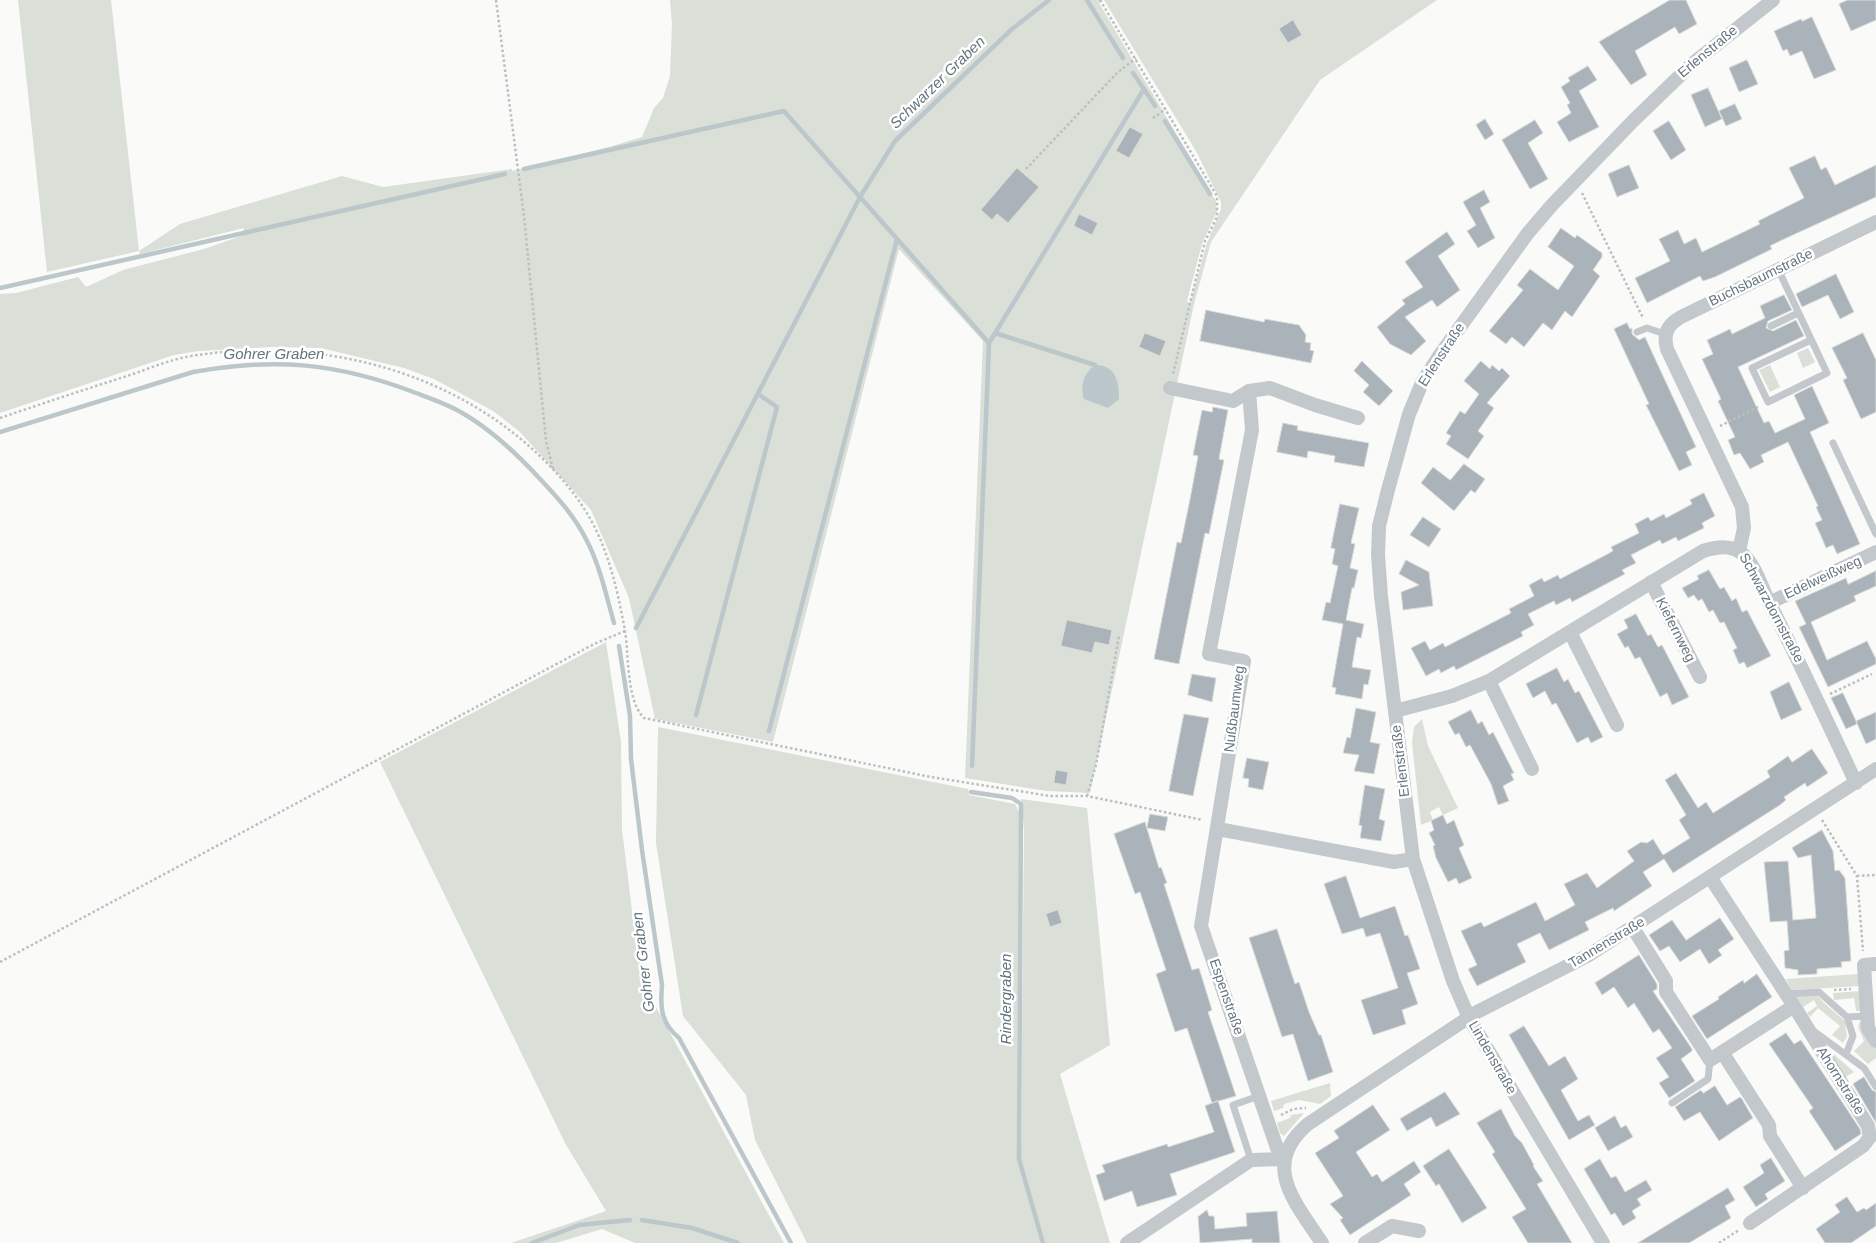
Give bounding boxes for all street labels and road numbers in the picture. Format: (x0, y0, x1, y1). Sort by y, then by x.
street label: Erlenstraße (1675, 22, 1741, 82)
street label: Buchsbaumstraße (1706, 246, 1816, 310)
street label: Erlenstraße (1415, 320, 1469, 390)
street label: Schwarzdornstraße (1735, 550, 1807, 666)
street label: Edelweißweg (1782, 553, 1864, 603)
street label: Kiefernweg (1652, 595, 1698, 665)
street label: Nußbaumweg (1221, 665, 1249, 753)
street label: Erlenstraße (1388, 724, 1414, 798)
street label: Tannenstraße (1566, 914, 1648, 972)
street label: Espenstraße (1205, 957, 1247, 1037)
street label: Lindenstraße (1464, 1018, 1520, 1098)
street label: Ahornstraße (1812, 1044, 1868, 1118)

